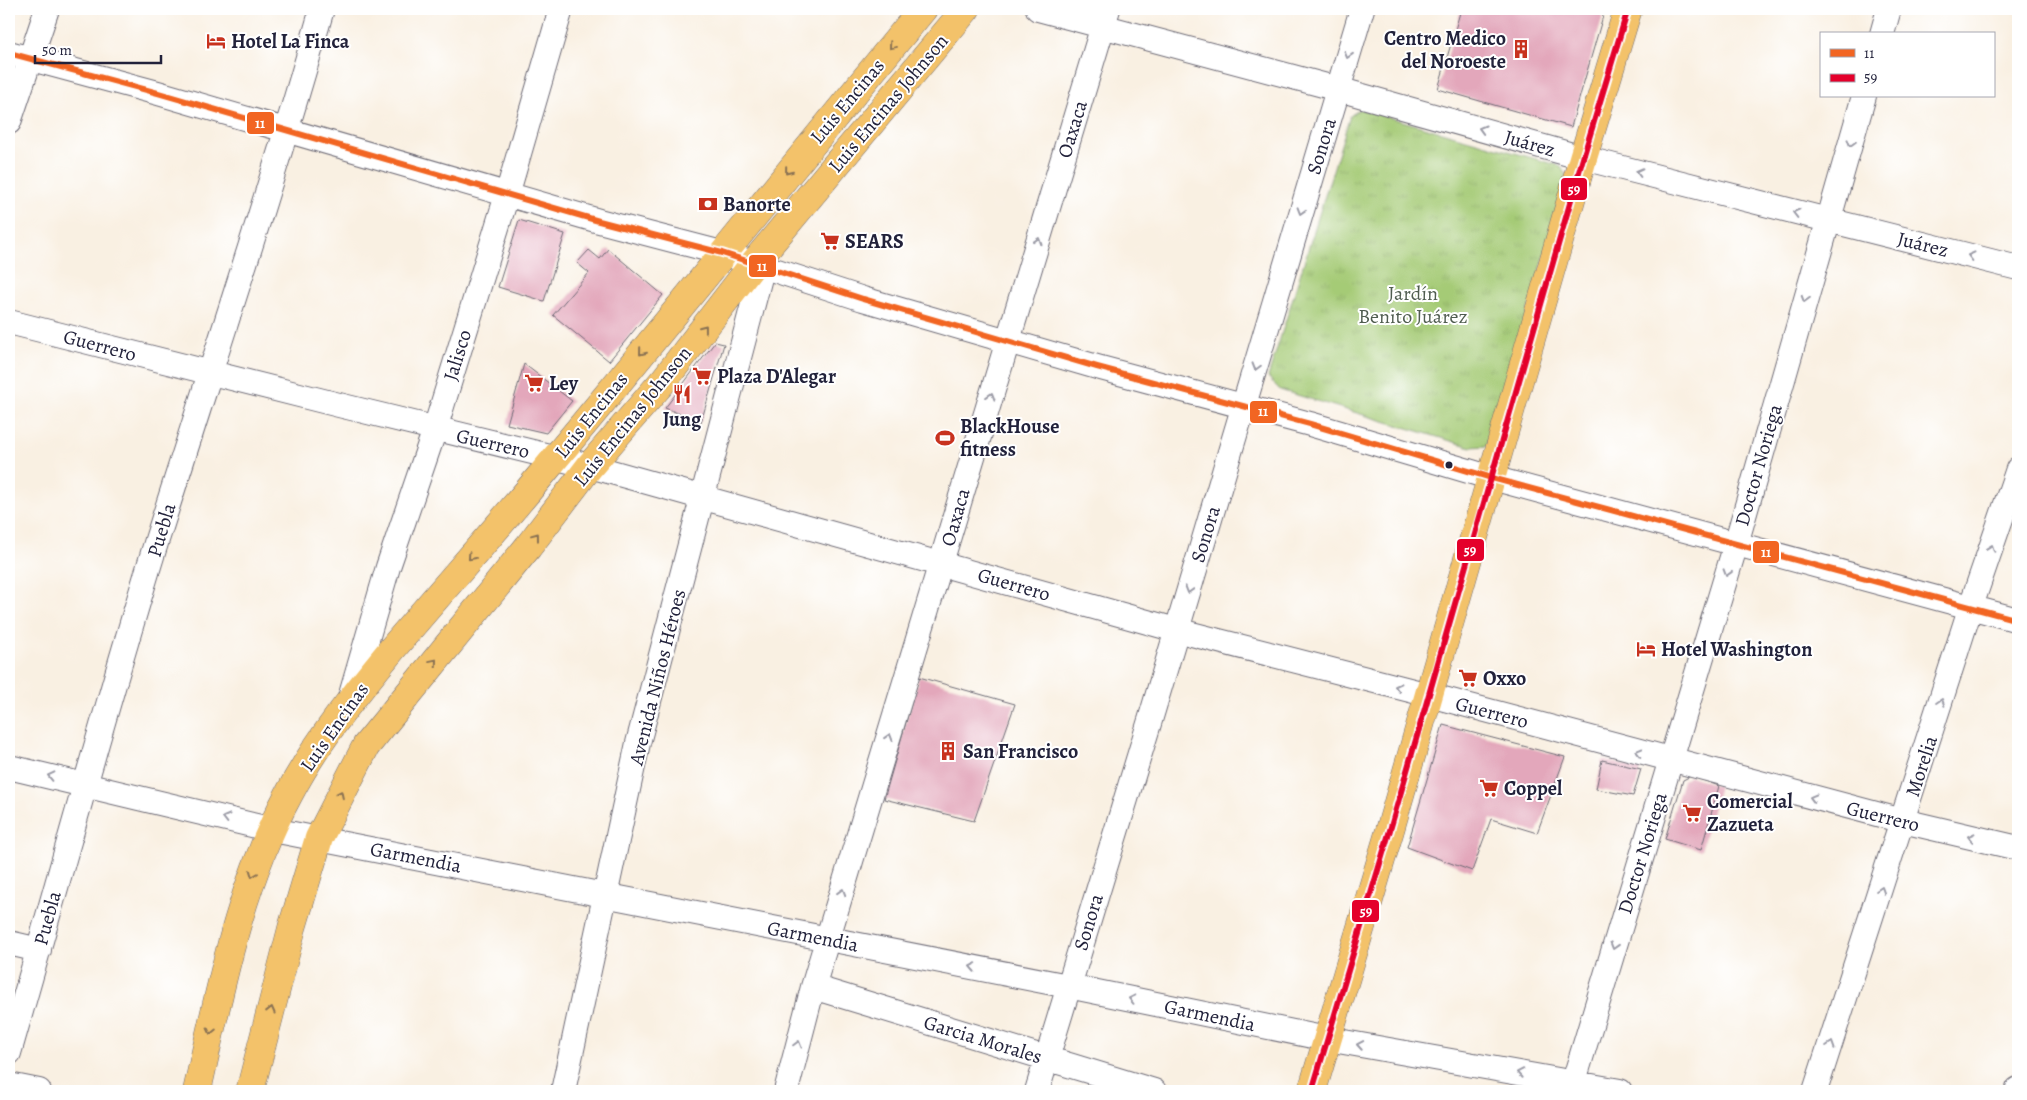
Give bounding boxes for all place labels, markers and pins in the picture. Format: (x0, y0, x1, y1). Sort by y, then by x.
place label: Centro Medico del Noroeste (1384, 25, 1506, 75)
place label: Hotel La Finca (231, 28, 350, 55)
hotel icon: Hotel La Finca (205, 30, 227, 52)
building icon: Centro Medico del Noroeste (1510, 38, 1532, 60)
place label: Banorte (723, 191, 791, 218)
bank icon: Banorte (697, 193, 719, 215)
place label: SEARS (845, 228, 904, 255)
supermarket icon: SEARS (819, 230, 841, 252)
place label: Plaza D'Alegar (717, 363, 836, 390)
supermarket icon: Plaza D'Alegar (691, 365, 713, 387)
place label: Ley (549, 370, 579, 397)
supermarket icon: Ley (523, 372, 545, 394)
restaurant icon: Jung (671, 383, 693, 405)
place label: Jung (663, 406, 702, 433)
place label: BlackHouse fitness (960, 413, 1060, 463)
sports icon: BlackHouse fitness (934, 427, 956, 449)
unlabelled marker (1444, 460, 1454, 470)
place label: Hotel Washington (1661, 636, 1812, 663)
hotel icon: Hotel Washington (1635, 638, 1657, 660)
place label: Oxxo (1483, 665, 1526, 692)
supermarket icon: Oxxo (1457, 667, 1479, 689)
place label: San Francisco (963, 738, 1078, 765)
building icon: San Francisco (937, 740, 959, 762)
place label: Coppel (1504, 775, 1563, 802)
supermarket icon: Coppel (1478, 777, 1500, 799)
place label: Comercial Zazueta (1707, 788, 1793, 838)
supermarket icon: Comercial Zazueta (1681, 802, 1703, 824)

